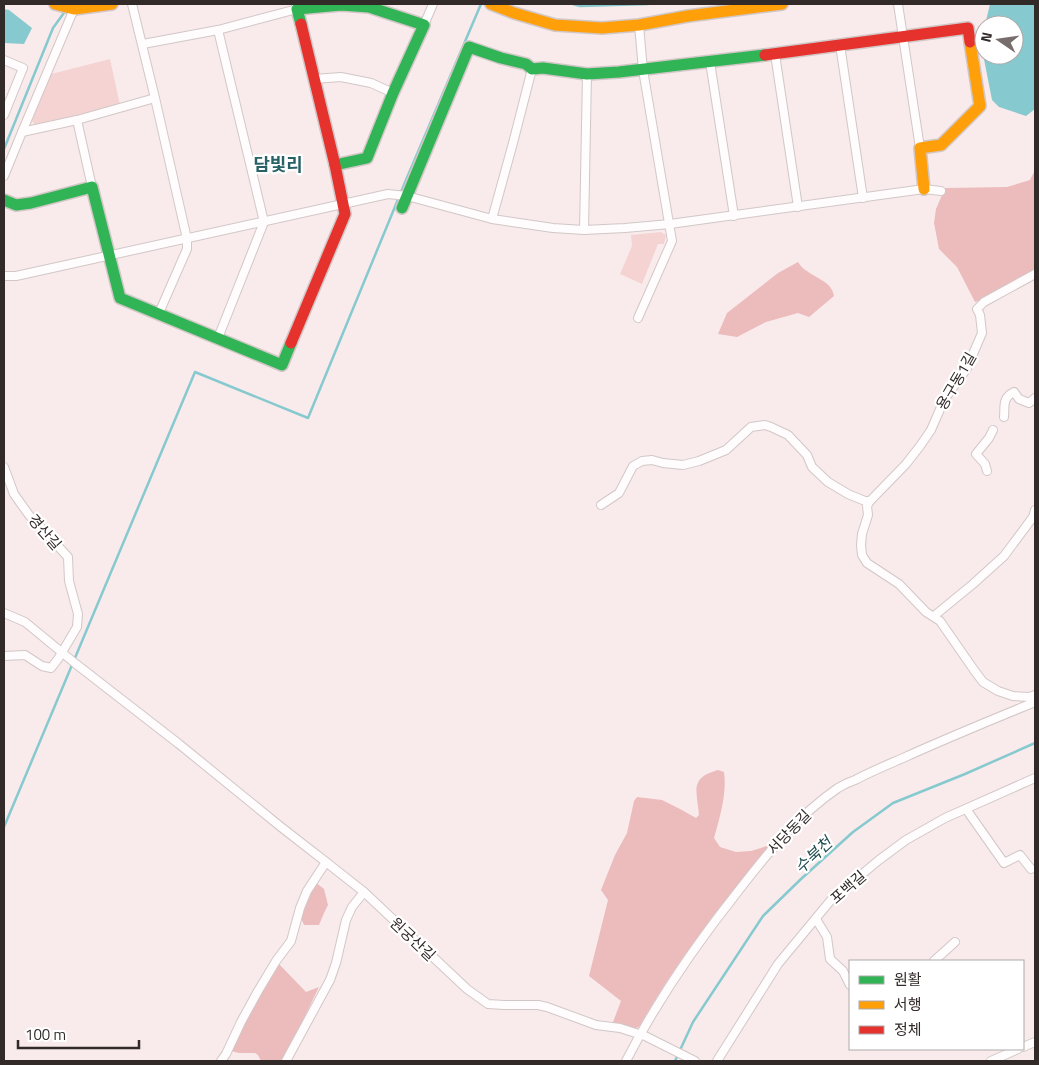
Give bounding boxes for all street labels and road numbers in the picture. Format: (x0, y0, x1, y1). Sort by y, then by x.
street label: 용구동1길 (930, 348, 982, 414)
street label: 경산길 (23, 509, 67, 555)
street label: 서당동길 (762, 804, 816, 860)
street label: 포백길 (825, 865, 871, 909)
street label: 원궁산길 (385, 912, 441, 966)

